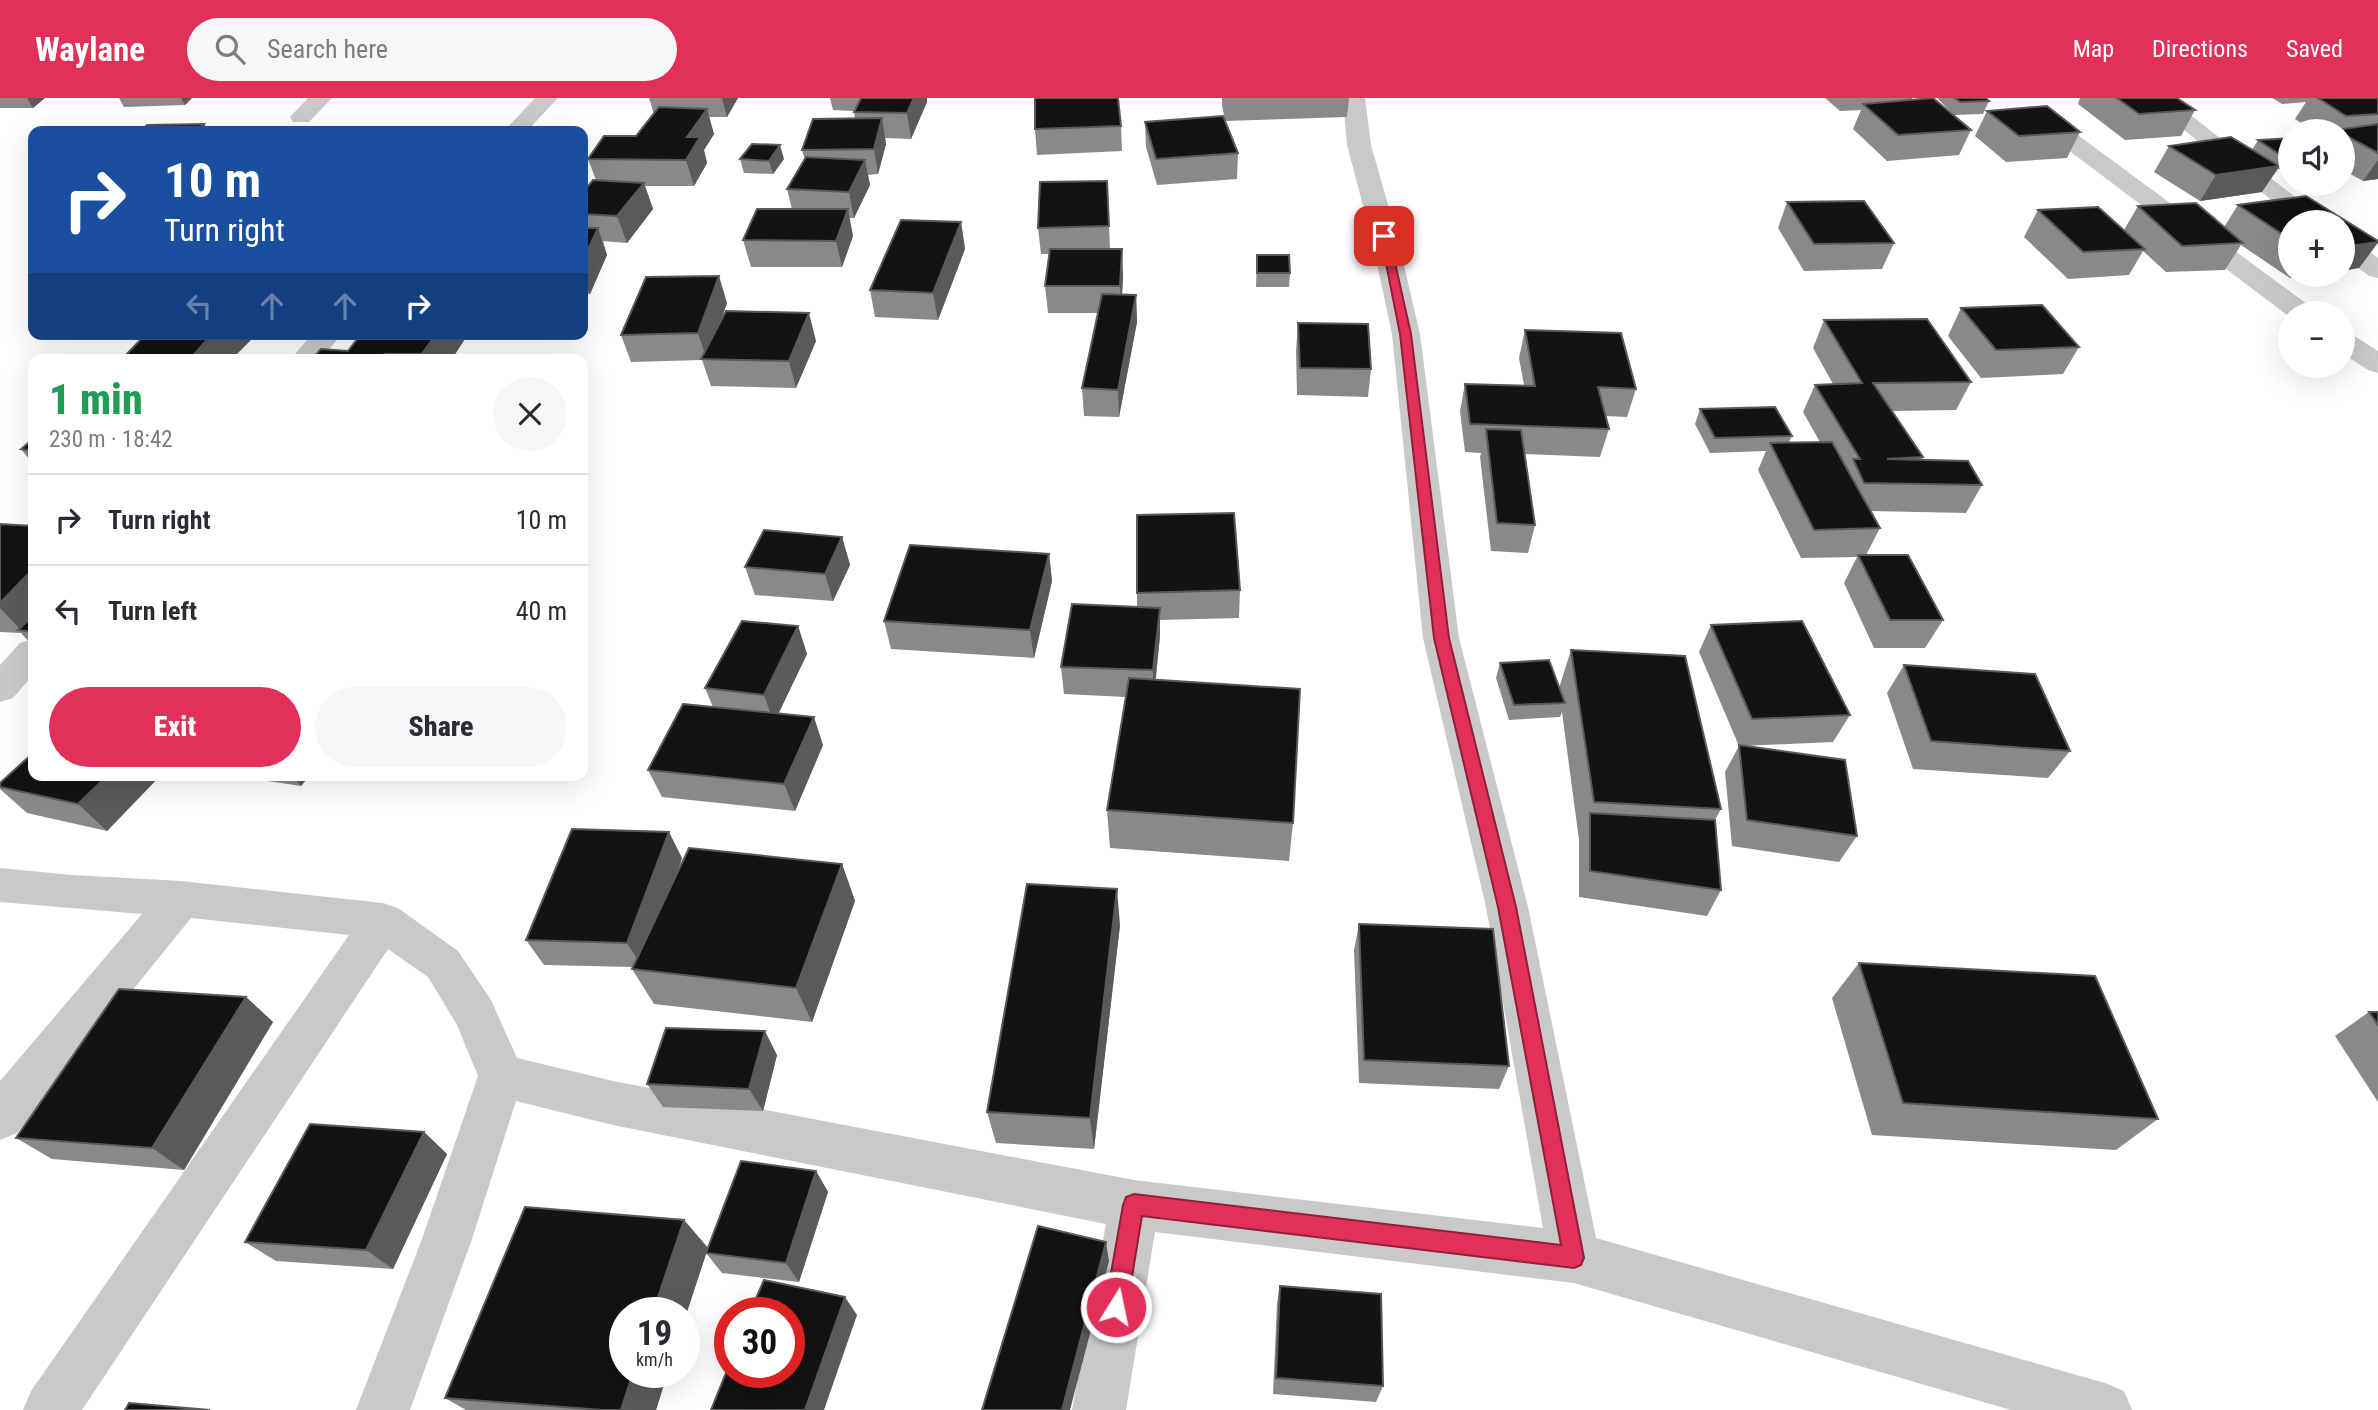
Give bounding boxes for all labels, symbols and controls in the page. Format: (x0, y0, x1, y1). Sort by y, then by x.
search box (187, 18, 677, 81)
text: Waylane (35, 30, 145, 69)
icon: search (211, 30, 249, 68)
text: Search here (267, 34, 388, 64)
text: Map (2073, 35, 2114, 63)
text: Directions (2152, 35, 2248, 63)
text: Saved (2286, 35, 2343, 63)
map controls (2278, 119, 2355, 378)
button: sound (2278, 119, 2355, 196)
text: 10 m (164, 152, 261, 209)
icon: right (49, 154, 140, 245)
pin (1354, 206, 1414, 266)
button: + (2278, 210, 2355, 287)
text: Turn right (164, 211, 285, 249)
icon: arrive (1365, 217, 1403, 255)
icon: left (180, 287, 218, 325)
icon: ahead (253, 287, 291, 325)
icon: ahead (326, 287, 364, 325)
icon: right (399, 287, 437, 325)
button: − (2278, 301, 2355, 378)
text: 1 min (49, 375, 143, 424)
button: close (493, 377, 567, 451)
text: 230 m · 18:42 (49, 426, 173, 453)
icon: right (49, 501, 87, 539)
text: Turn right (108, 505, 210, 535)
text: 10 m (516, 505, 567, 535)
icon: left (49, 592, 87, 630)
text: Turn left (108, 596, 197, 626)
text: 40 m (516, 596, 567, 626)
button: Exit (49, 687, 301, 767)
button: Share (315, 687, 567, 767)
position arrow (1079, 1270, 1153, 1344)
speed limit sign: 30 (714, 1297, 805, 1388)
text: 19 (637, 1313, 672, 1354)
text: km/h (636, 1349, 673, 1370)

